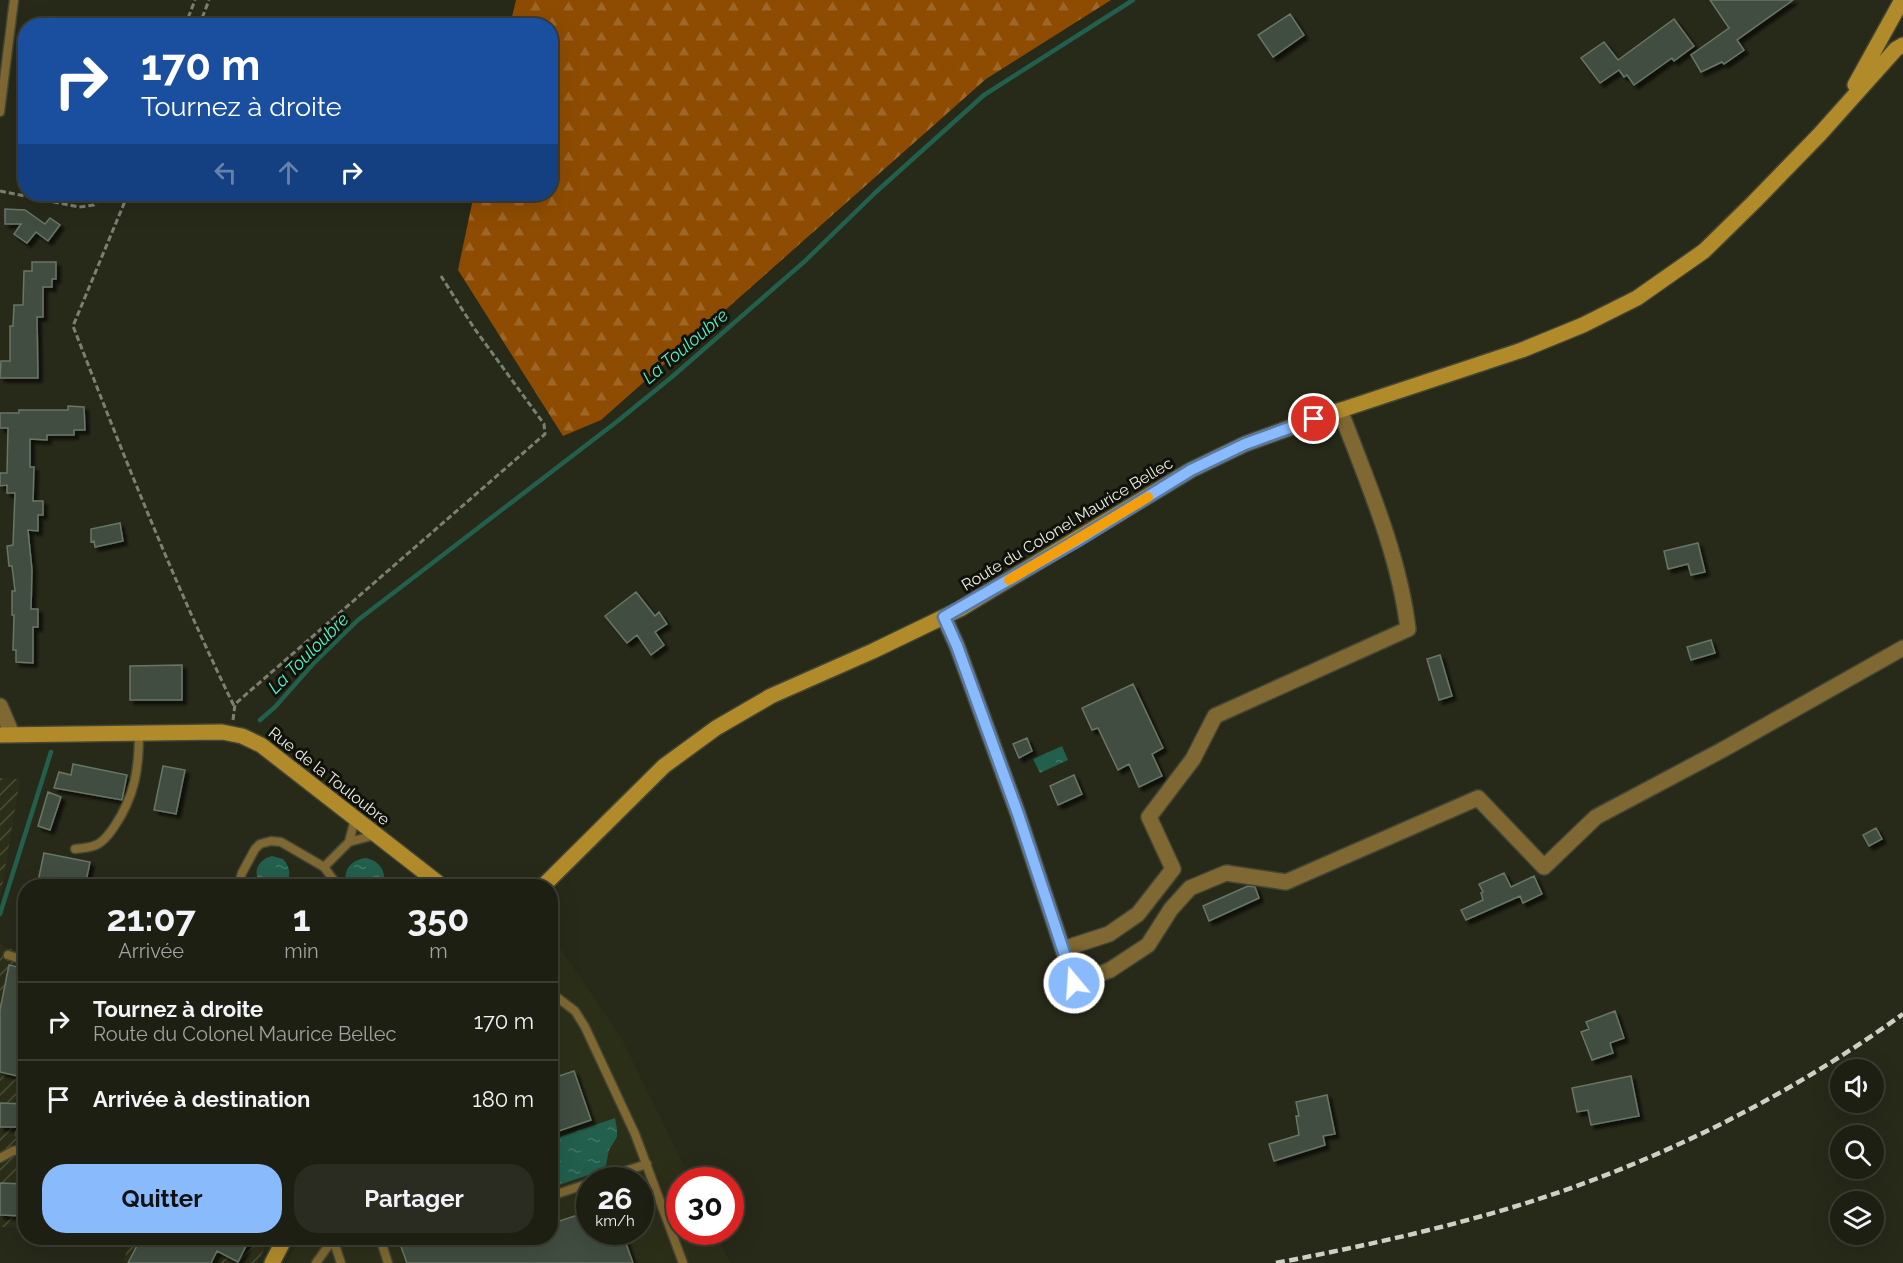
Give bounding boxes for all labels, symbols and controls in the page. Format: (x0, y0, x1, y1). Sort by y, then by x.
text: 170 m (141, 41, 260, 90)
icon: right (42, 42, 120, 120)
text: Tournez à droite (141, 91, 342, 122)
icon: left (209, 156, 242, 189)
icon: ahead (272, 156, 305, 189)
icon: right (335, 156, 368, 189)
water label: La Touloubre (638, 304, 732, 388)
pin (1288, 393, 1339, 444)
icon: arrive (1297, 402, 1330, 435)
street label: Route du Colonel Maurice Bellec (958, 453, 1176, 595)
water label: La Touloubre (263, 608, 353, 698)
street label: Rue de la Touloubre (265, 723, 393, 829)
text: 21:07 (107, 897, 196, 939)
text: 1 (293, 897, 310, 939)
text: 350 (407, 897, 469, 939)
text: Arrivée (118, 939, 184, 963)
text: min (284, 939, 319, 963)
text: m (429, 939, 448, 963)
position arrow (1042, 951, 1106, 1015)
text: Tournez à droite (93, 996, 263, 1022)
icon: right (42, 1005, 75, 1038)
text: 170 m (474, 1008, 534, 1034)
text: Route du Colonel Maurice Bellec (93, 1022, 397, 1046)
map controls (1830, 1059, 1884, 1245)
button: sound (1830, 1059, 1884, 1113)
icon: arrive (42, 1083, 75, 1116)
text: Arrivée à destination (93, 1086, 310, 1112)
text: 180 m (472, 1086, 534, 1112)
button: search (1830, 1125, 1884, 1179)
button: Quitter (42, 1164, 282, 1233)
button: Partager (294, 1164, 534, 1233)
speed limit sign: 30 (666, 1167, 744, 1245)
text: 26 (597, 1181, 633, 1216)
button: layers (1830, 1191, 1884, 1245)
text: km/h (595, 1212, 635, 1230)

